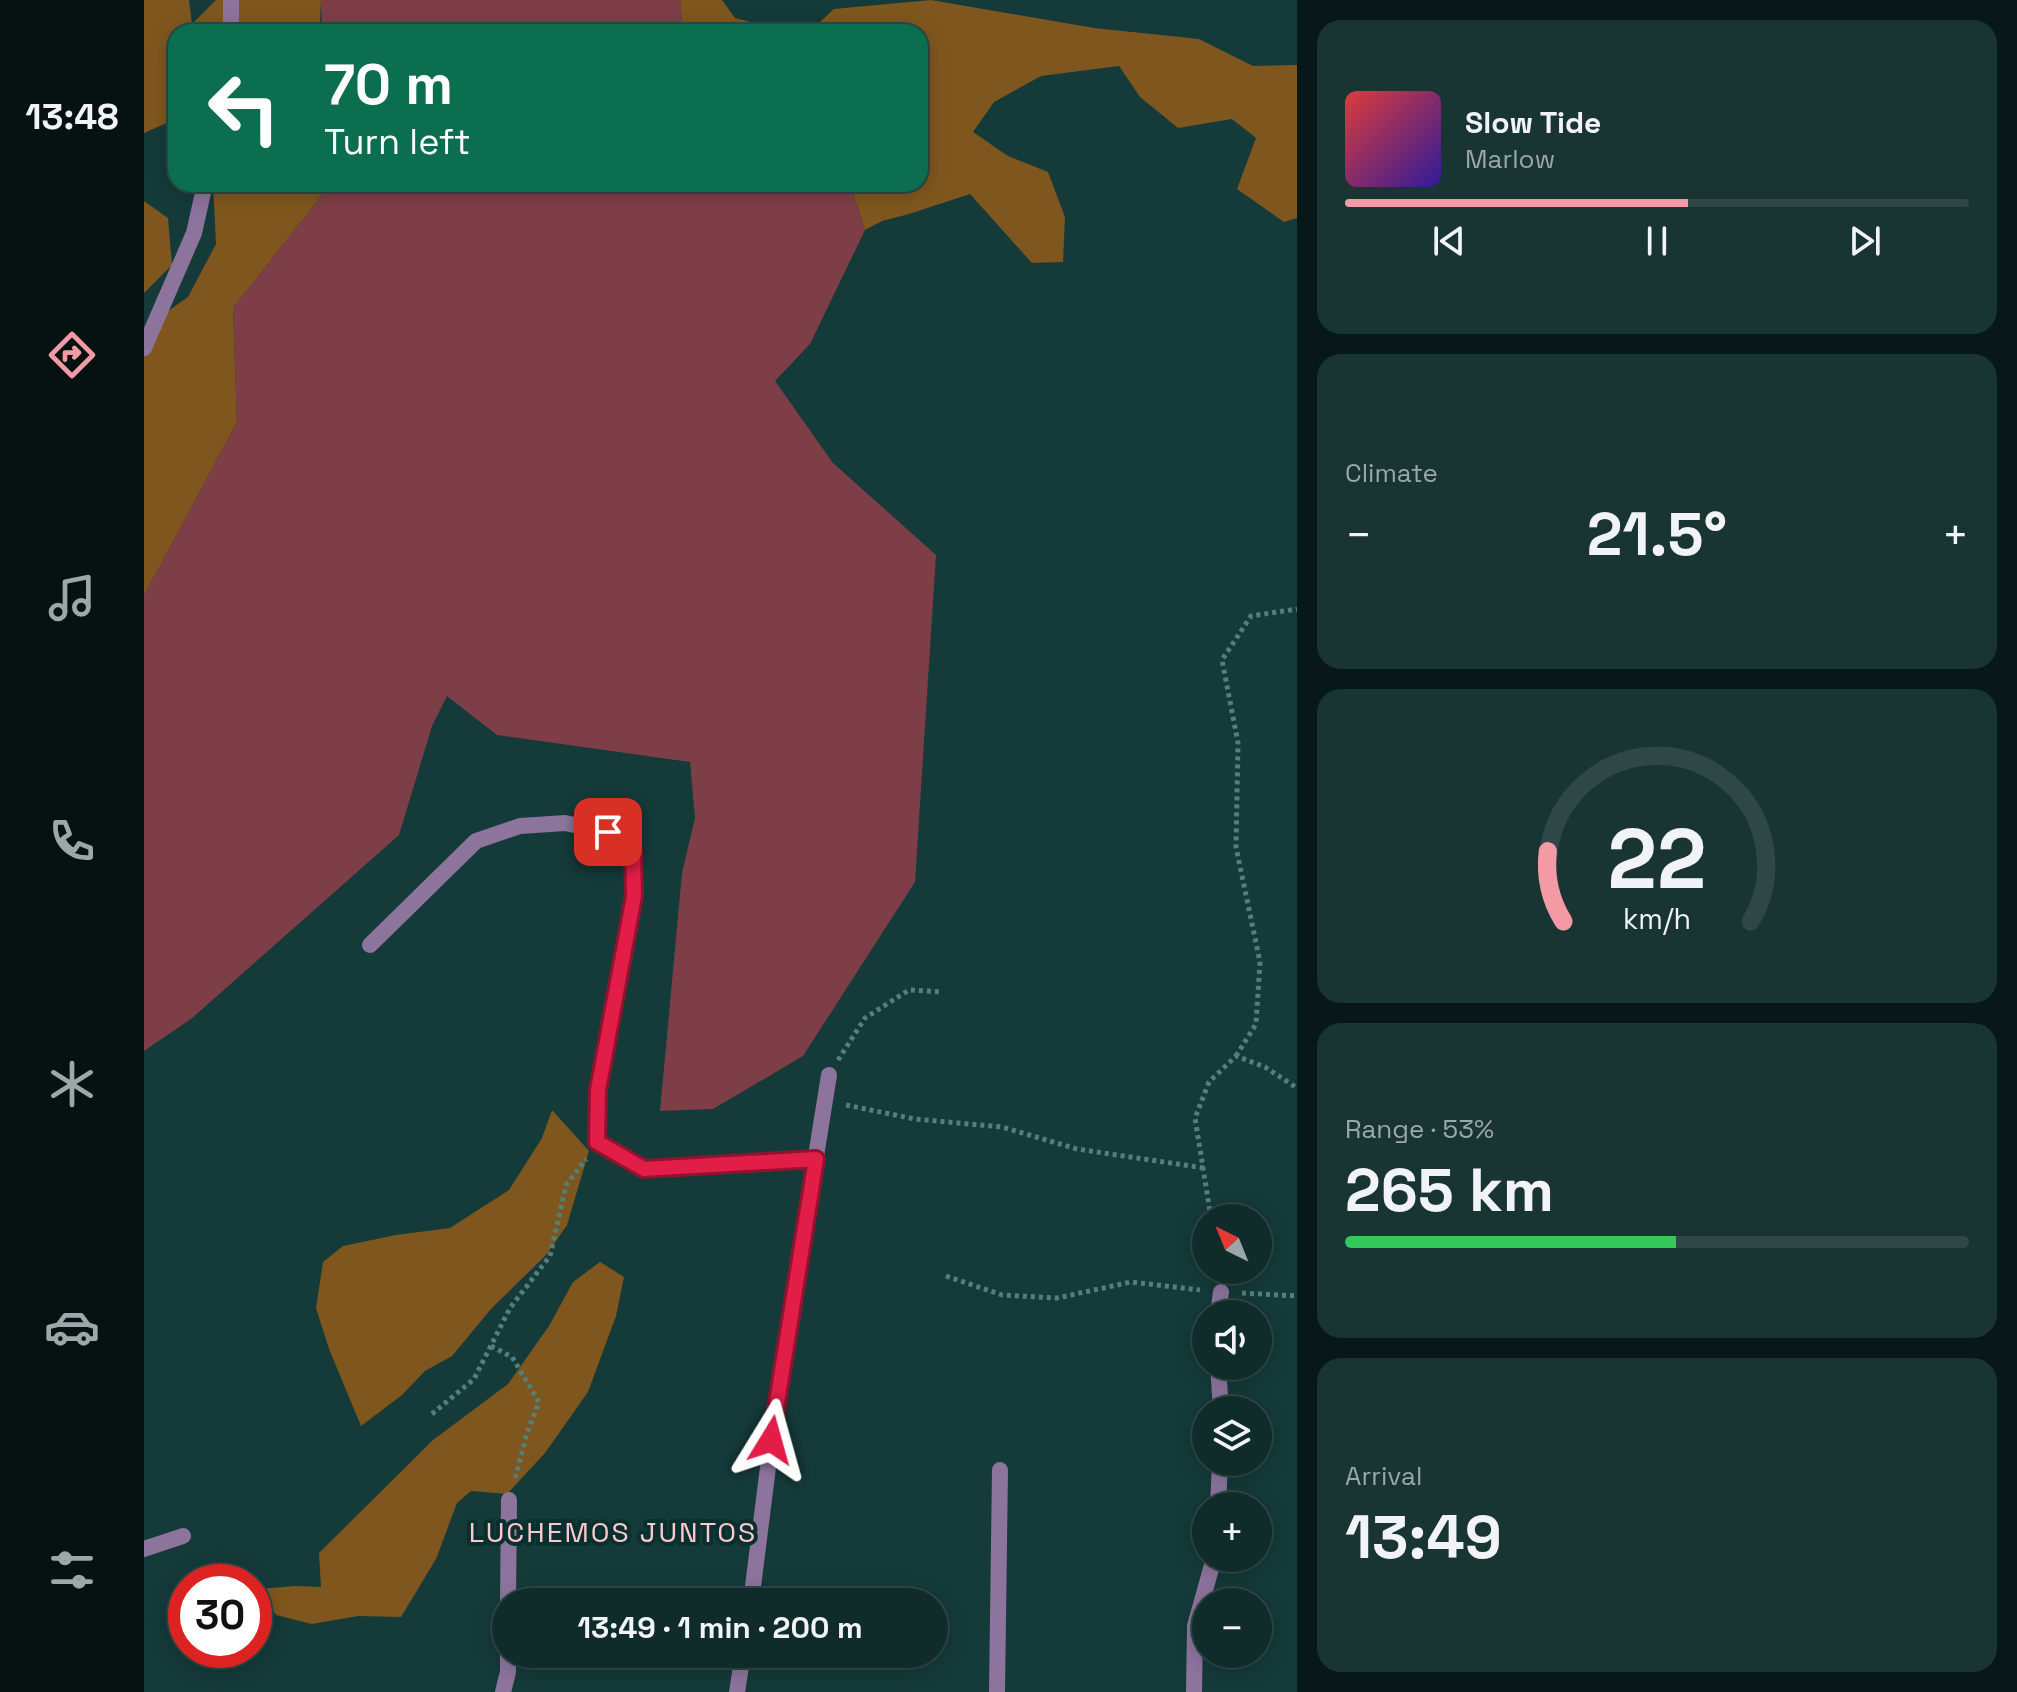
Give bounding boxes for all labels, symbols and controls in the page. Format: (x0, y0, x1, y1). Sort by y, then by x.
text: 70 m (324, 49, 453, 120)
icon: left (192, 56, 296, 160)
text: 13:48 (25, 94, 119, 140)
text: Slow Tide (1465, 103, 1601, 142)
text: Turn left (324, 119, 471, 165)
text: Marlow (1465, 142, 1555, 176)
icon: previous (1427, 219, 1471, 263)
icon: pause (1635, 219, 1679, 263)
icon: next (1843, 219, 1887, 263)
icon: directions (44, 327, 100, 383)
text: Climate (1345, 456, 1438, 490)
text: 21.5° (1587, 496, 1727, 573)
text: − (1345, 507, 1372, 563)
text: + (1942, 507, 1969, 563)
icon: music (44, 570, 100, 626)
pin (574, 798, 642, 866)
text: 22 (1608, 806, 1706, 912)
icon: arrive (586, 810, 630, 854)
icon: phone (44, 813, 100, 869)
text: km/h (1623, 901, 1691, 937)
icon: climate (44, 1056, 100, 1112)
text: Range · 53% (1345, 1112, 1494, 1146)
text: 265 km (1345, 1152, 1554, 1229)
north arrow (1192, 1204, 1272, 1284)
map controls (1192, 1204, 1272, 1668)
icon: car (44, 1299, 100, 1355)
button: sound (1192, 1300, 1272, 1380)
button: layers (1192, 1396, 1272, 1476)
position arrow (729, 1398, 813, 1482)
text: Arrival (1345, 1459, 1422, 1493)
button: + (1192, 1492, 1272, 1572)
text: 13:49 (1345, 1499, 1502, 1576)
district label: LUCHEMOS JUNTOS (469, 1514, 757, 1550)
icon: filters (44, 1542, 100, 1598)
speed limit sign: 30 (168, 1564, 272, 1668)
button: − (1192, 1588, 1272, 1668)
text: 13:49 · 1 min · 200 m (577, 1608, 863, 1647)

